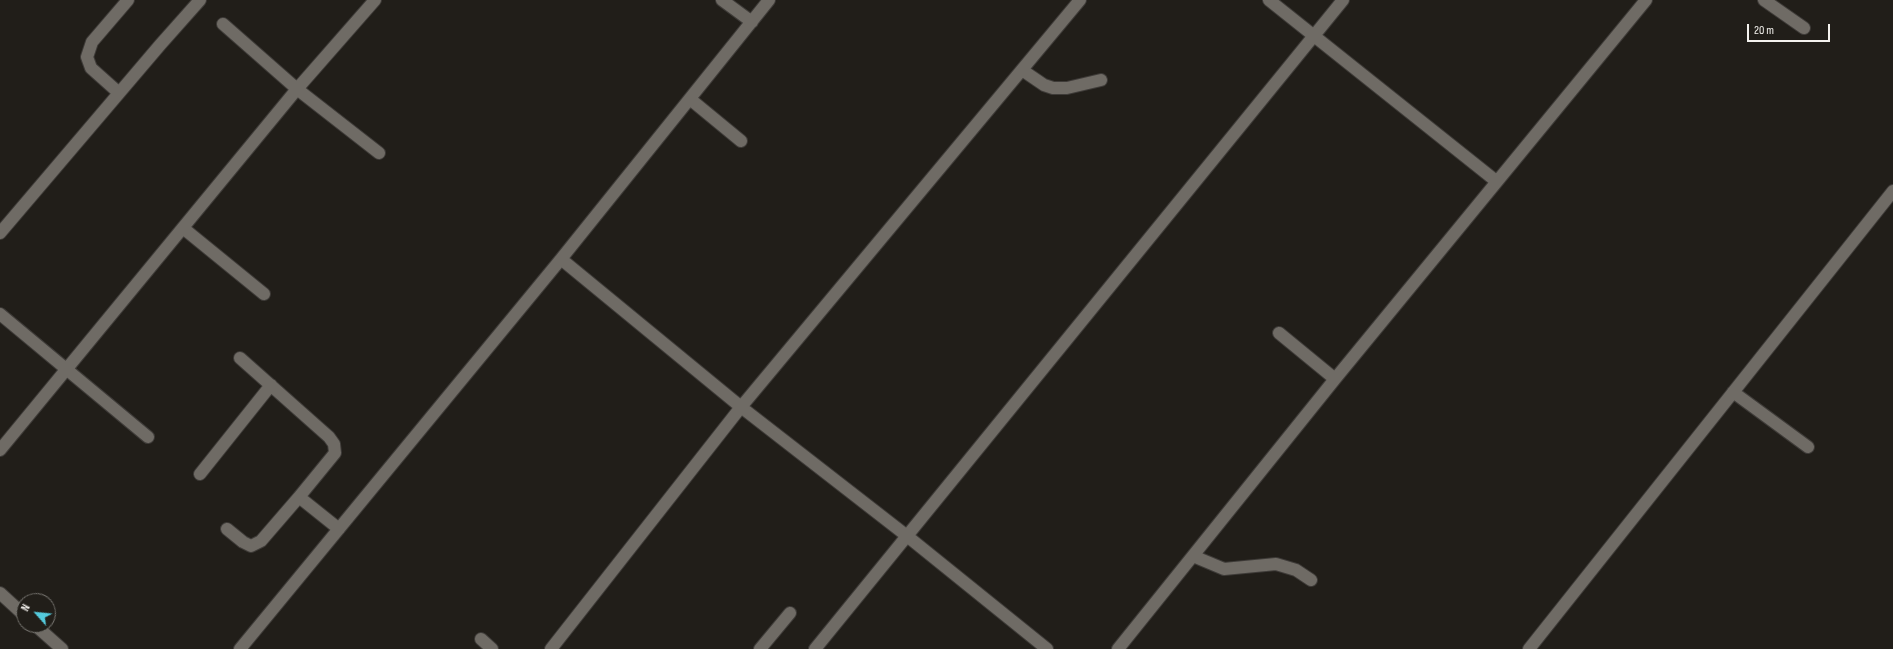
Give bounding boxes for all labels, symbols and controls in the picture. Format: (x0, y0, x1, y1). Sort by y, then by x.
scale bar (1749, 16, 1832, 42)
text: 20 m (1754, 23, 1774, 38)
north arrow (16, 593, 56, 633)
text: N (19, 602, 33, 613)

